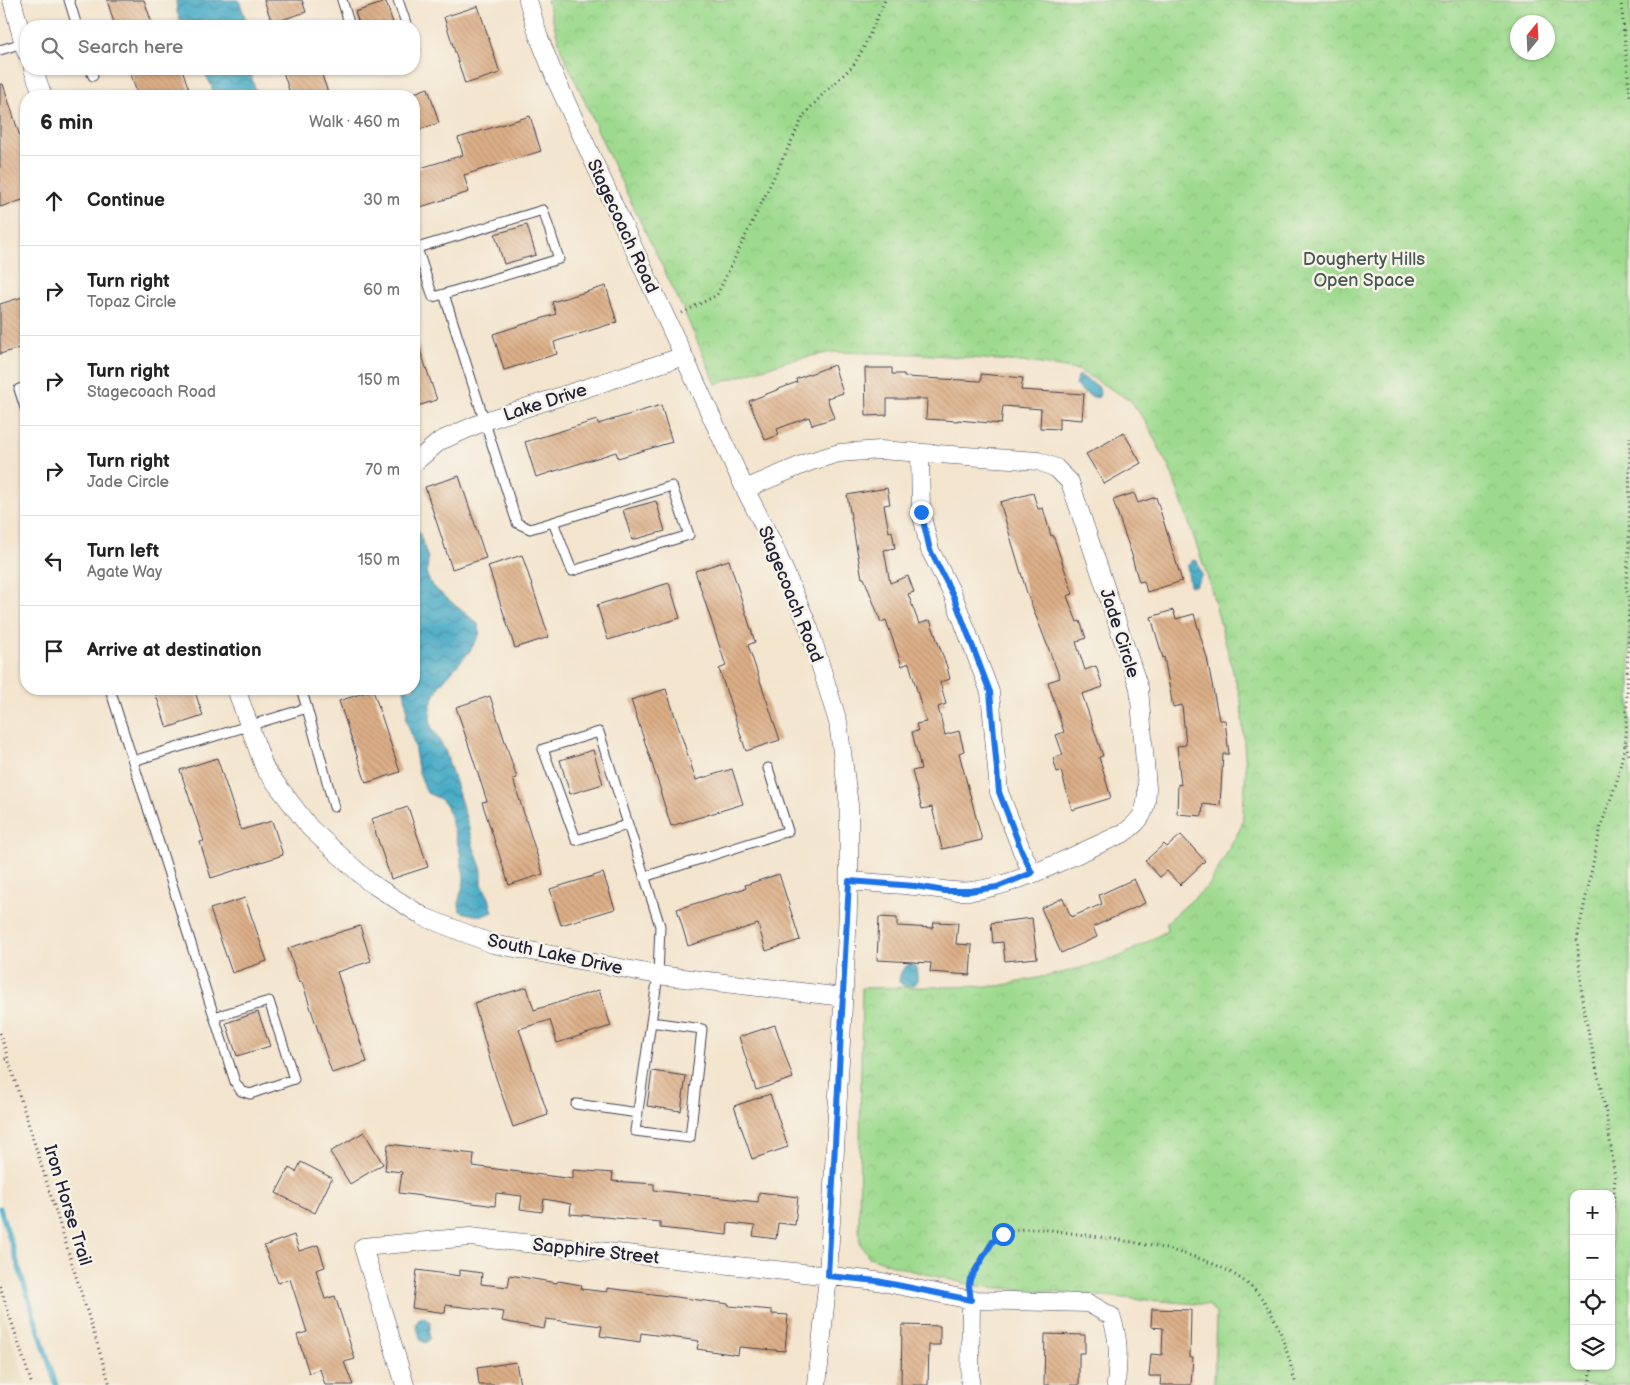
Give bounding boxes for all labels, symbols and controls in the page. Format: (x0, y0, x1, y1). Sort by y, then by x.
north arrow (1510, 15, 1555, 60)
search box (20, 20, 420, 75)
icon: search (38, 34, 66, 62)
text: Search here (78, 36, 183, 59)
text: 6 min (40, 110, 93, 135)
text: Walk · 460 m (309, 113, 400, 132)
street label: Stagecoach Road (582, 156, 663, 296)
icon: ahead (40, 187, 68, 215)
text: Continue (87, 189, 165, 212)
text: 30 m (363, 191, 400, 210)
park label: Dougherty Hills Open Space (1303, 249, 1425, 291)
text: Turn right (87, 270, 170, 293)
icon: right (40, 277, 68, 305)
text: 60 m (363, 281, 400, 300)
text: Topaz Circle (87, 293, 176, 312)
text: Turn right (87, 360, 170, 383)
icon: right (40, 367, 68, 395)
text: 150 m (358, 371, 400, 390)
street label: Lake Drive (501, 379, 590, 426)
text: Stagecoach Road (87, 383, 216, 402)
text: Turn right (87, 450, 170, 473)
icon: right (40, 457, 68, 485)
text: 70 m (365, 461, 400, 480)
text: Jade Circle (87, 473, 169, 492)
route end (910, 501, 933, 524)
street label: Stagecoach Road (754, 523, 827, 665)
text: Turn left (87, 540, 159, 563)
icon: left (40, 547, 68, 575)
text: 150 m (358, 551, 400, 570)
text: Agate Way (87, 563, 162, 582)
street label: Jade Circle (1095, 586, 1144, 681)
icon: arrive (40, 637, 68, 665)
text: Arrive at destination (87, 639, 262, 662)
street label: South Lake Drive (485, 930, 625, 979)
street label: Iron Horse Trail (39, 1142, 96, 1268)
map controls (1570, 1190, 1615, 1370)
button: + (1570, 1190, 1615, 1235)
route start (992, 1223, 1015, 1246)
street label: Sapphire Street (532, 1234, 661, 1269)
button: − (1570, 1235, 1615, 1280)
button: locate (1570, 1280, 1615, 1325)
button: layers (1570, 1325, 1615, 1370)

